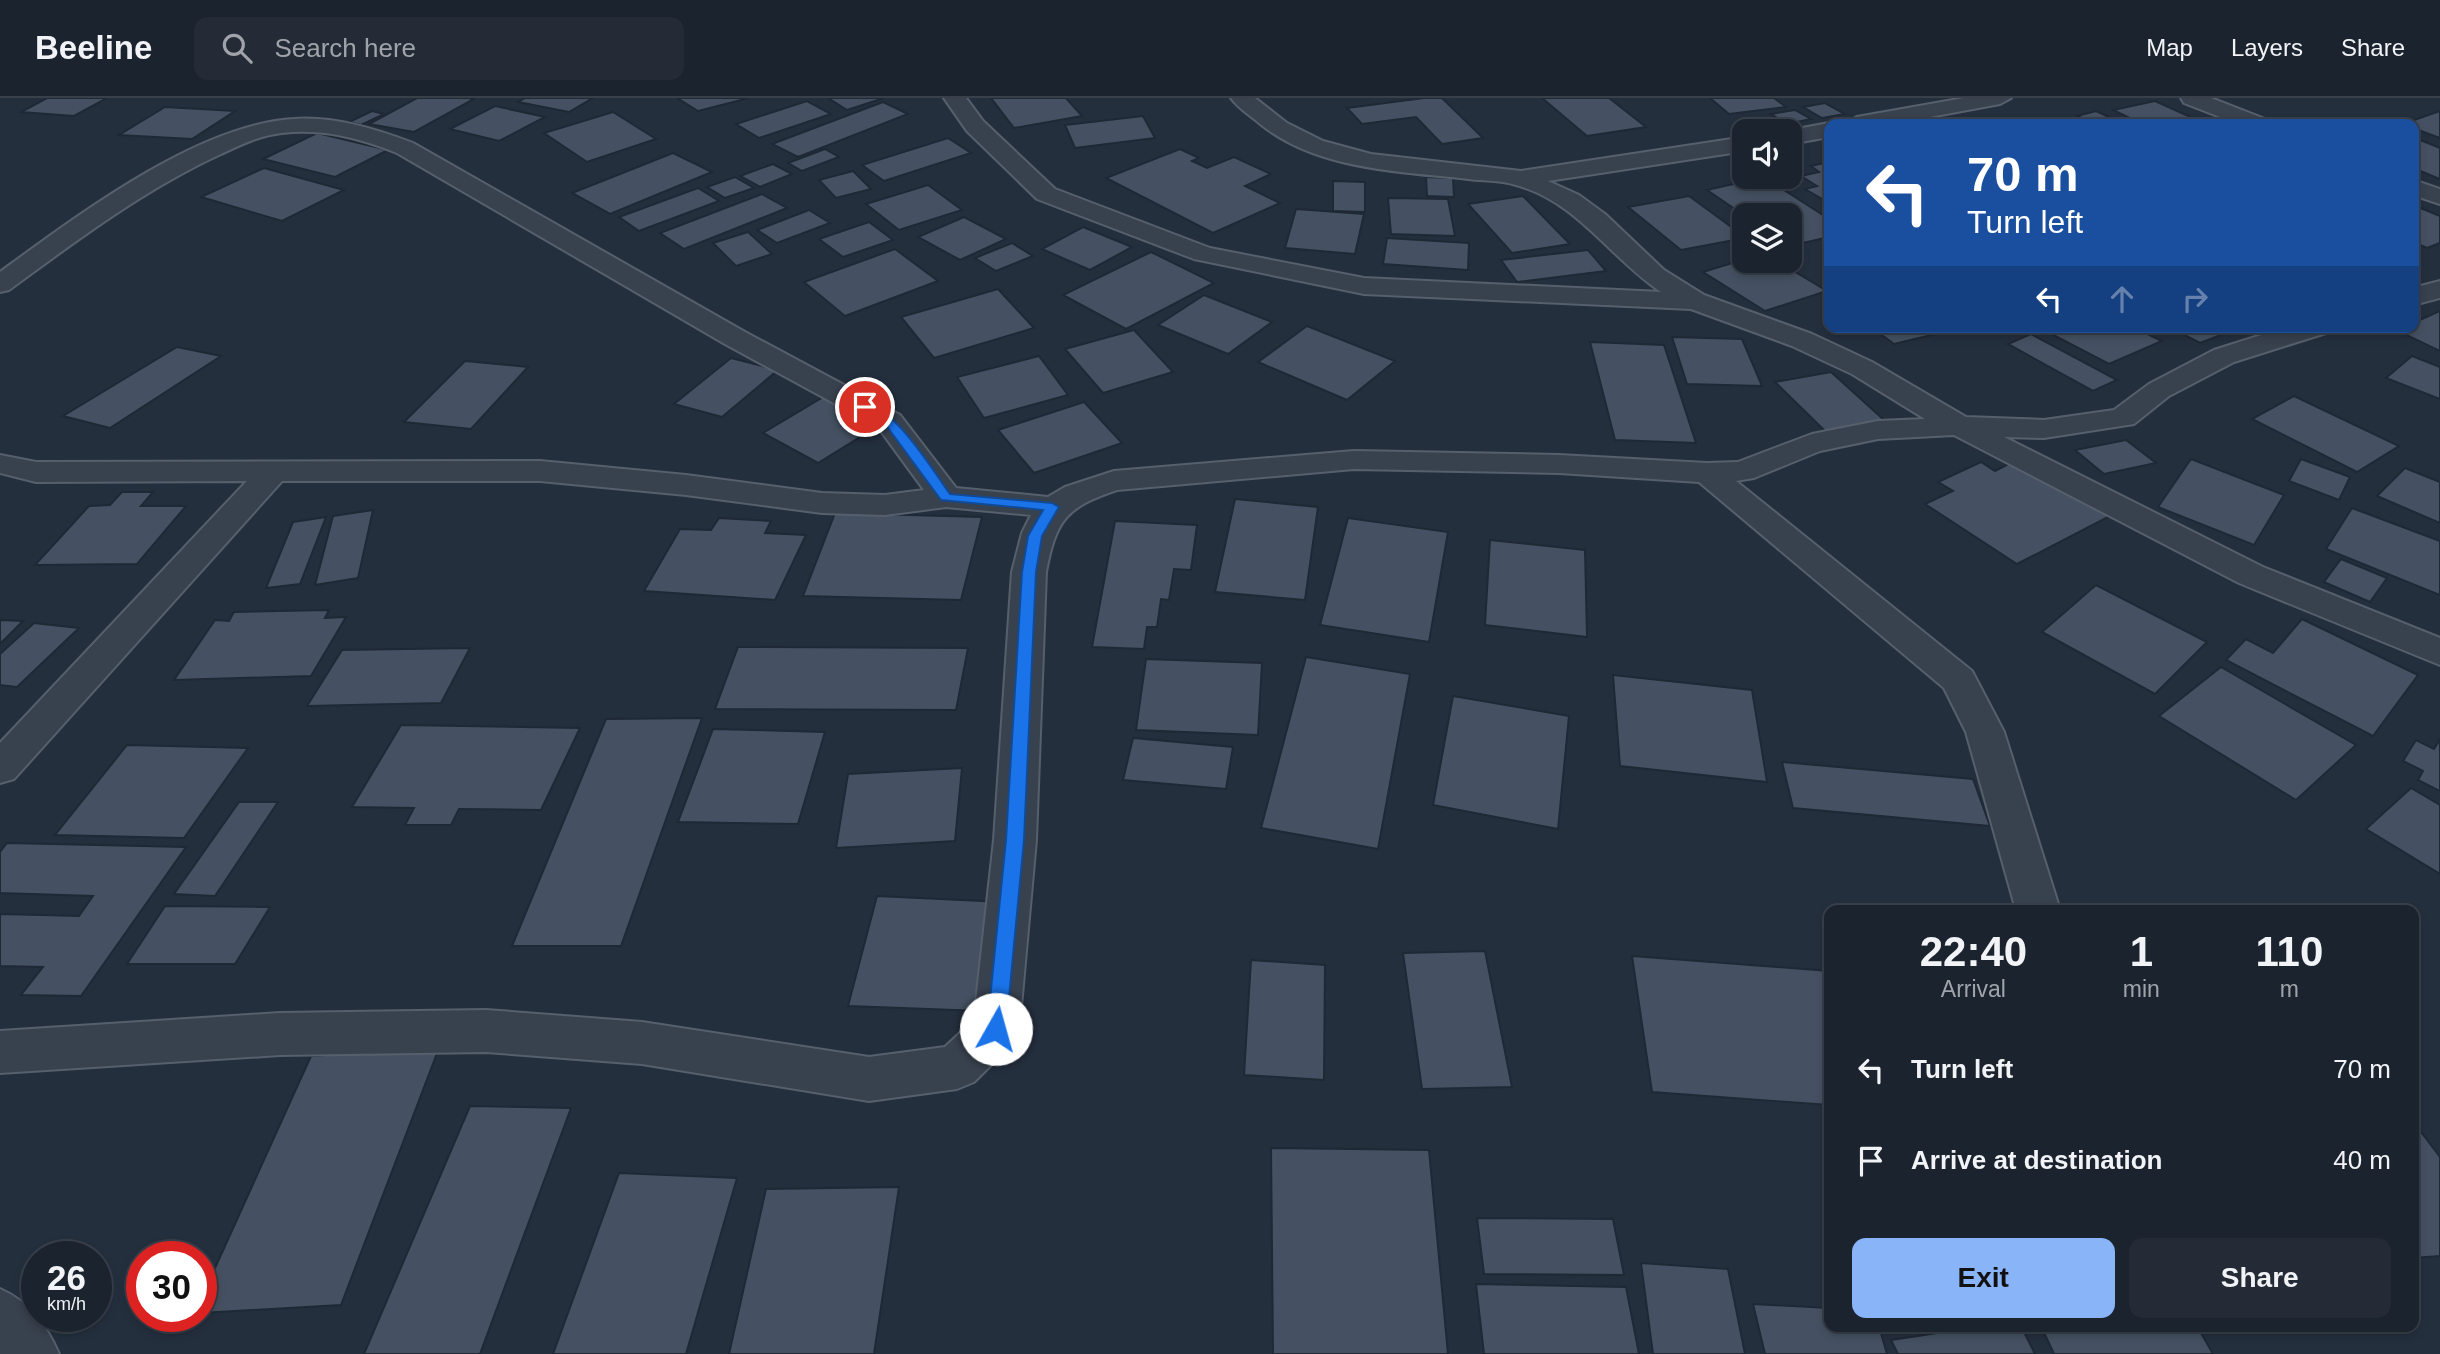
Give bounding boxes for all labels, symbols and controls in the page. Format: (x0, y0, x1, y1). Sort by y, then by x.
search box (194, 17, 684, 80)
text: Beeline (35, 29, 152, 66)
icon: search (218, 29, 256, 67)
text: Search here (274, 33, 416, 63)
text: Map (2146, 34, 2193, 61)
text: Layers (2231, 34, 2303, 61)
text: Share (2341, 34, 2405, 61)
map controls (1732, 119, 1802, 273)
button: sound (1732, 119, 1802, 189)
icon: left (1852, 147, 1943, 238)
text: 70 m (1967, 147, 2079, 201)
button: layers (1732, 203, 1802, 273)
text: Turn left (1967, 204, 2083, 240)
icon: left (2030, 280, 2068, 318)
icon: ahead (2103, 280, 2141, 318)
icon: right (2176, 280, 2214, 318)
pin (835, 377, 895, 437)
icon: arrive (846, 388, 884, 426)
text: 22:40 (1920, 928, 2027, 975)
text: 1 (2130, 928, 2153, 975)
text: 110 (2256, 928, 2323, 975)
text: Arrival (1941, 976, 2006, 1002)
text: min (2123, 976, 2160, 1002)
text: m (2280, 976, 2299, 1002)
position arrow (959, 992, 1033, 1066)
icon: left (1852, 1051, 1890, 1089)
text: Turn left (1911, 1054, 2013, 1084)
text: 70 m (2333, 1054, 2391, 1084)
icon: arrive (1852, 1142, 1890, 1180)
text: Arrive at destination (1911, 1145, 2162, 1175)
text: 40 m (2333, 1145, 2391, 1175)
button: Exit (1852, 1238, 2115, 1318)
button: Share (2129, 1238, 2391, 1318)
speed limit sign: 30 (126, 1241, 217, 1332)
text: 26 (47, 1258, 86, 1297)
text: km/h (47, 1294, 86, 1314)

